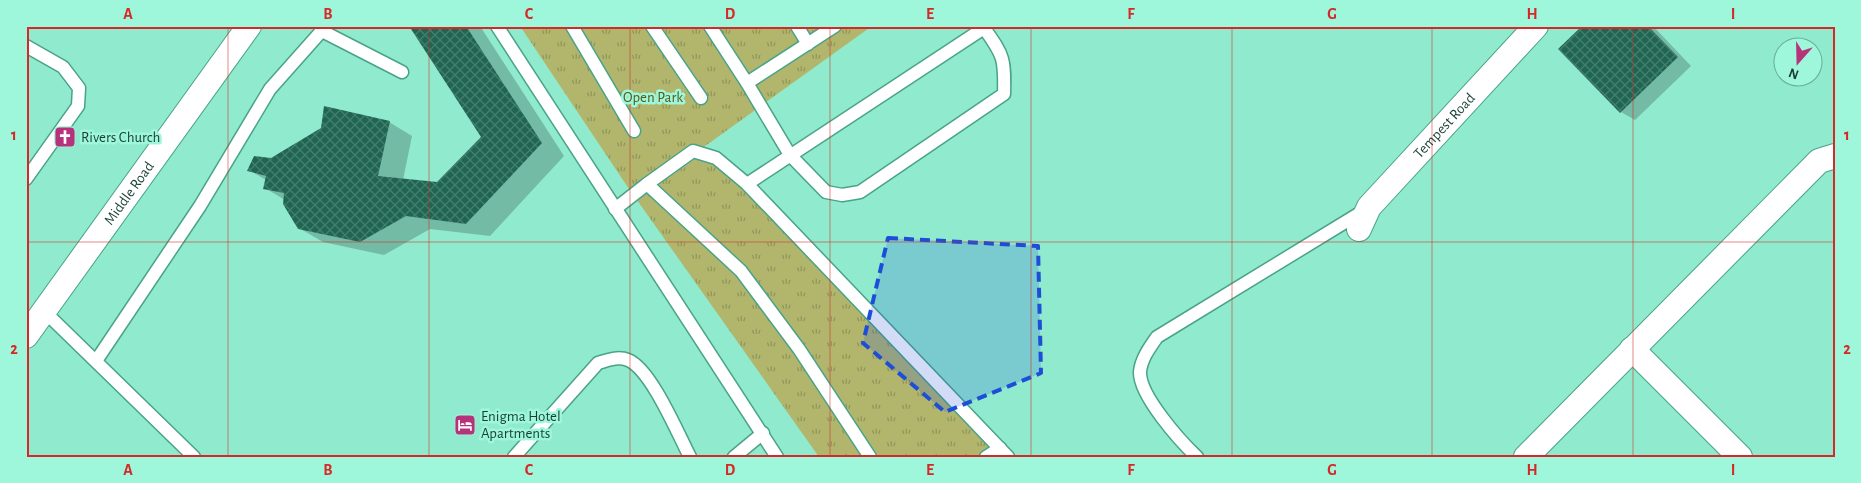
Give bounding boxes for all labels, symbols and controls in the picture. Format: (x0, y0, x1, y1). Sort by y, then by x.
text: A (123, 6, 133, 22)
text: B (323, 6, 333, 22)
text: C (525, 6, 534, 22)
text: D (725, 6, 736, 22)
text: E (926, 6, 934, 22)
text: F (1127, 6, 1135, 22)
text: G (1327, 6, 1337, 22)
text: H (1526, 6, 1538, 22)
text: I (1731, 6, 1735, 22)
north arrow (1774, 38, 1824, 88)
text: N (1787, 65, 1801, 82)
park label: Open Park (623, 90, 683, 105)
street label: Tempest Road (1411, 90, 1478, 161)
church icon: Rivers Church (53, 125, 77, 149)
text: 1 (11, 127, 17, 143)
text: 1 (1844, 127, 1850, 143)
place label: Rivers Church (81, 130, 160, 145)
street label: Middle Road (101, 159, 157, 228)
text: 2 (10, 341, 18, 357)
text: 2 (1843, 341, 1851, 357)
place label: Enigma Hotel Apartments (481, 409, 561, 441)
hotel icon: Enigma Hotel Apartments (453, 413, 477, 437)
text: A (123, 462, 133, 478)
text: B (323, 462, 333, 478)
text: C (525, 462, 534, 478)
text: D (725, 462, 736, 478)
text: E (926, 462, 934, 478)
text: F (1127, 462, 1135, 478)
text: G (1327, 462, 1337, 478)
text: H (1526, 462, 1538, 478)
text: I (1731, 462, 1735, 478)

